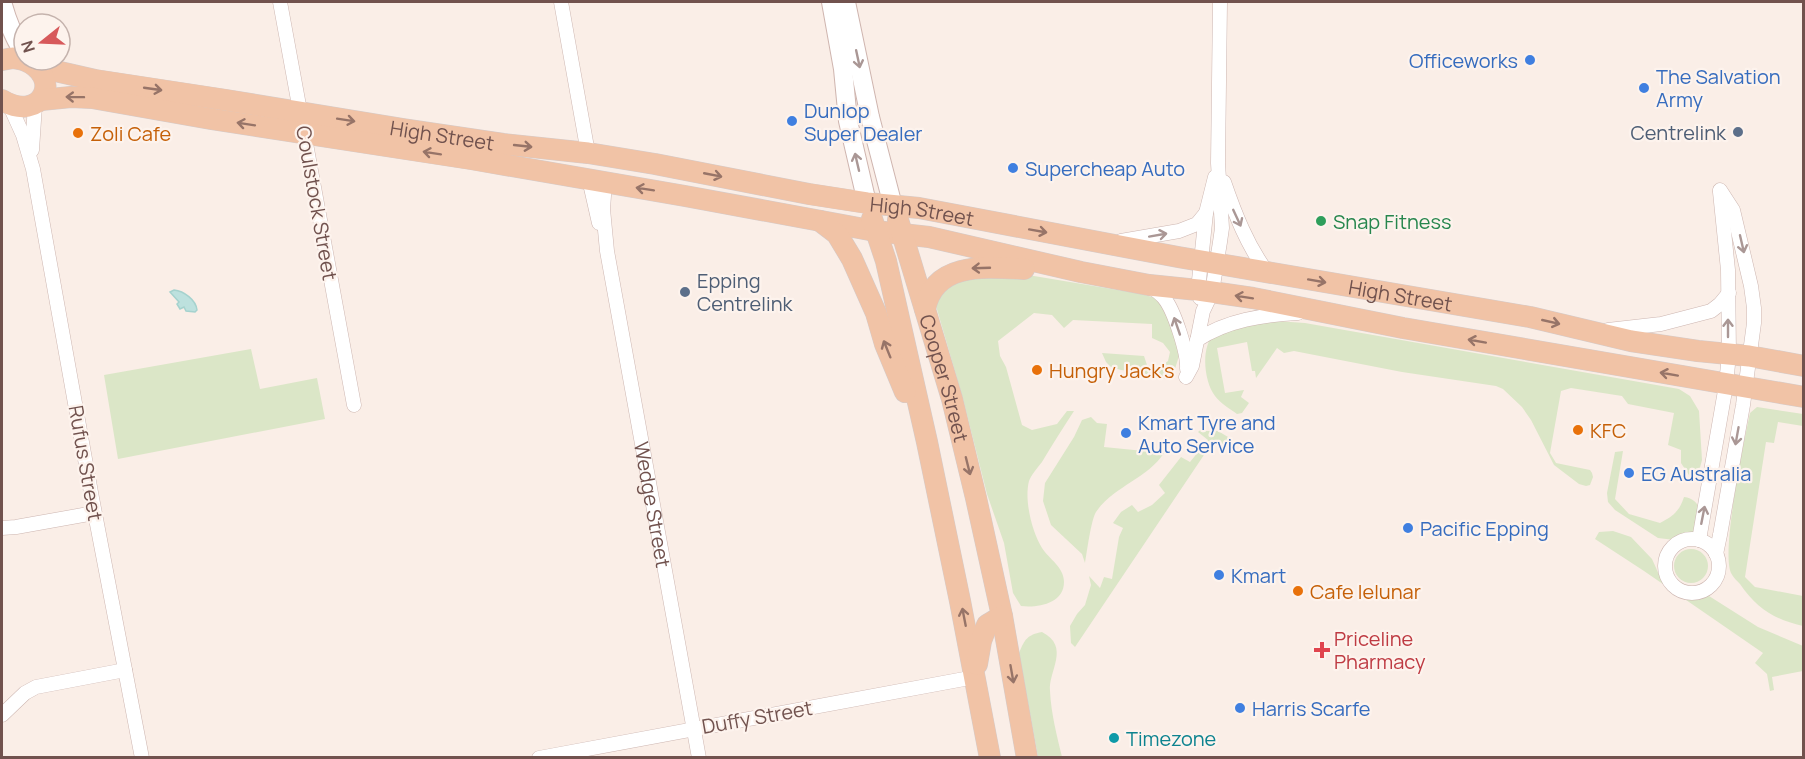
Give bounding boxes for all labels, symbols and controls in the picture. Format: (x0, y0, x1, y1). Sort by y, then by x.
north arrow (12, 12, 72, 72)
text: N (15, 38, 40, 56)
place label: Officeworks (1409, 47, 1518, 74)
one-way arrow (853, 48, 864, 68)
marker: Officeworks (1523, 53, 1537, 67)
place label: The Salvation Army (1656, 63, 1781, 113)
marker: The Salvation Army (1637, 81, 1651, 95)
one-way arrow (142, 84, 162, 95)
one-way arrow (65, 92, 85, 103)
place label: Dunlop Super Dealer (804, 97, 923, 147)
one-way arrow (336, 114, 356, 125)
street label: High Street (388, 114, 496, 156)
marker: Dunlop Super Dealer (785, 114, 799, 128)
one-way arrow (236, 119, 256, 130)
place label: Centrelink (1631, 119, 1727, 146)
place label: Zoli Cafe (90, 120, 171, 147)
street label: Coulstock Street (290, 124, 344, 282)
marker: Centrelink (1731, 125, 1745, 139)
marker: Zoli Cafe (71, 126, 85, 140)
one-way arrow (513, 141, 533, 152)
one-way arrow (422, 148, 442, 159)
one-way arrow (851, 153, 863, 172)
place label: Supercheap Auto (1025, 155, 1185, 182)
marker: Supercheap Auto (1006, 161, 1020, 175)
one-way arrow (703, 170, 722, 181)
one-way arrow (636, 183, 655, 194)
street label: High Street (869, 190, 976, 232)
place label: Snap Fitness (1333, 208, 1451, 235)
one-way arrow (1232, 209, 1244, 227)
marker: Snap Fitness (1314, 214, 1328, 228)
one-way arrow (1028, 226, 1048, 237)
one-way arrow (1148, 229, 1167, 240)
one-way arrow (1736, 234, 1748, 253)
one-way arrow (971, 262, 991, 273)
place label: Epping Centrelink (697, 267, 794, 317)
street label: High Street (1347, 273, 1455, 317)
one-way arrow (1307, 275, 1327, 286)
marker: Epping Centrelink (678, 285, 692, 299)
one-way arrow (1234, 291, 1254, 302)
street label: Cooper Street (914, 311, 975, 445)
one-way arrow (1540, 317, 1560, 328)
one-way arrow (1171, 318, 1182, 336)
one-way arrow (1722, 319, 1734, 339)
one-way arrow (1467, 335, 1487, 346)
one-way arrow (881, 341, 892, 359)
place label: Hungry Jack's (1049, 357, 1174, 384)
marker: Hungry Jack's (1030, 363, 1044, 377)
one-way arrow (1659, 369, 1679, 380)
street label: Rufus Street (63, 403, 109, 523)
place label: Kmart Tyre and Auto Service (1138, 409, 1276, 459)
place label: KFC (1590, 417, 1626, 444)
marker: KFC (1571, 423, 1585, 437)
marker: Kmart Tyre and Auto Service (1119, 426, 1133, 440)
one-way arrow (1732, 426, 1743, 446)
street label: Wedge Street (628, 439, 678, 570)
one-way arrow (963, 456, 975, 475)
place label: EG Australia (1641, 460, 1751, 487)
marker: EG Australia (1622, 466, 1636, 480)
one-way arrow (1698, 506, 1709, 525)
place label: Pacific Epping (1420, 515, 1549, 542)
marker: Pacific Epping (1401, 521, 1415, 535)
place label: Kmart (1231, 562, 1286, 589)
marker: Kmart (1212, 568, 1226, 582)
place label: Cafe lelunar (1310, 578, 1421, 605)
marker: Cafe lelunar (1291, 584, 1305, 598)
one-way arrow (958, 608, 969, 628)
place label: Priceline Pharmacy (1334, 625, 1426, 675)
marker: Priceline Pharmacy (1315, 643, 1329, 657)
one-way arrow (1007, 664, 1018, 683)
street label: Duffy Street (700, 694, 814, 740)
place label: Harris Scarfe (1252, 695, 1370, 722)
marker: Harris Scarfe (1233, 701, 1247, 715)
place label: Timezone (1126, 725, 1216, 752)
marker: Timezone (1107, 731, 1121, 745)

